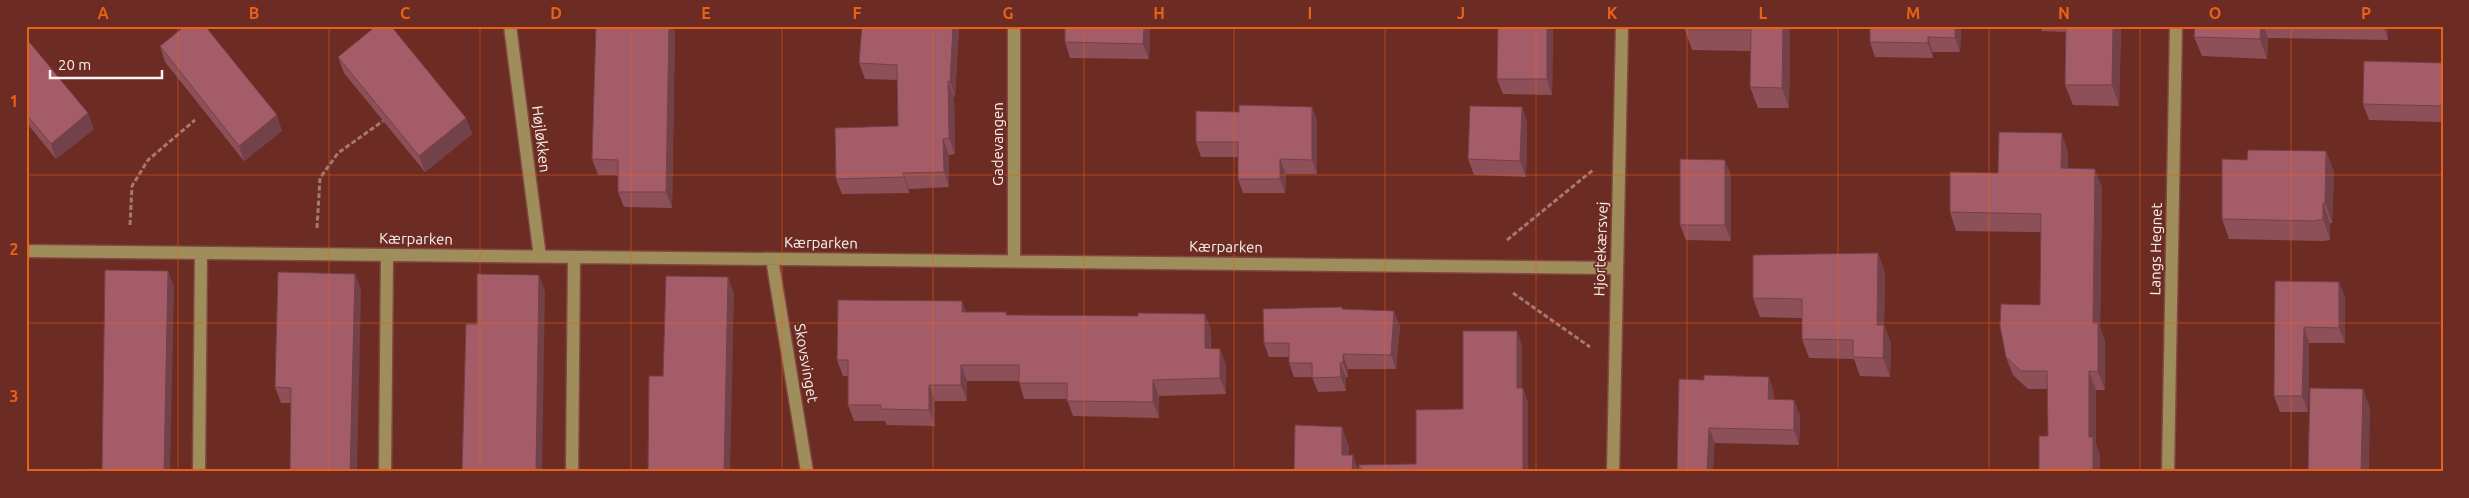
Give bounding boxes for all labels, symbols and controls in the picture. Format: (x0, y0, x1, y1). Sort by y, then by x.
text: A (97, 4, 109, 22)
text: B (249, 4, 259, 22)
text: C (400, 4, 410, 22)
text: D (550, 4, 562, 22)
text: E (701, 4, 711, 22)
text: F (853, 4, 862, 22)
text: G (1002, 4, 1014, 22)
text: H (1153, 4, 1165, 22)
text: I (1308, 4, 1312, 22)
text: J (1457, 4, 1465, 22)
text: K (1607, 4, 1618, 22)
text: L (1759, 4, 1768, 22)
text: M (1906, 4, 1920, 22)
text: N (2058, 4, 2070, 22)
text: O (2209, 4, 2221, 22)
text: P (2361, 4, 2371, 22)
scale bar (50, 48, 162, 80)
text: 20 m (58, 56, 91, 73)
text: 1 (9, 92, 19, 110)
street label: Gadevangen (989, 102, 1006, 186)
street label: Højløkken (529, 104, 554, 173)
street label: Hjortekærsvej (1590, 201, 1611, 297)
street label: Langs Hegnet (2146, 202, 2165, 295)
street label: Kærparken (379, 229, 453, 248)
street label: Kærparken (784, 233, 858, 252)
street label: Kærparken (1189, 237, 1263, 256)
text: 2 (9, 240, 19, 258)
street label: Skovsvinget (791, 322, 822, 404)
text: 3 (9, 387, 19, 405)

